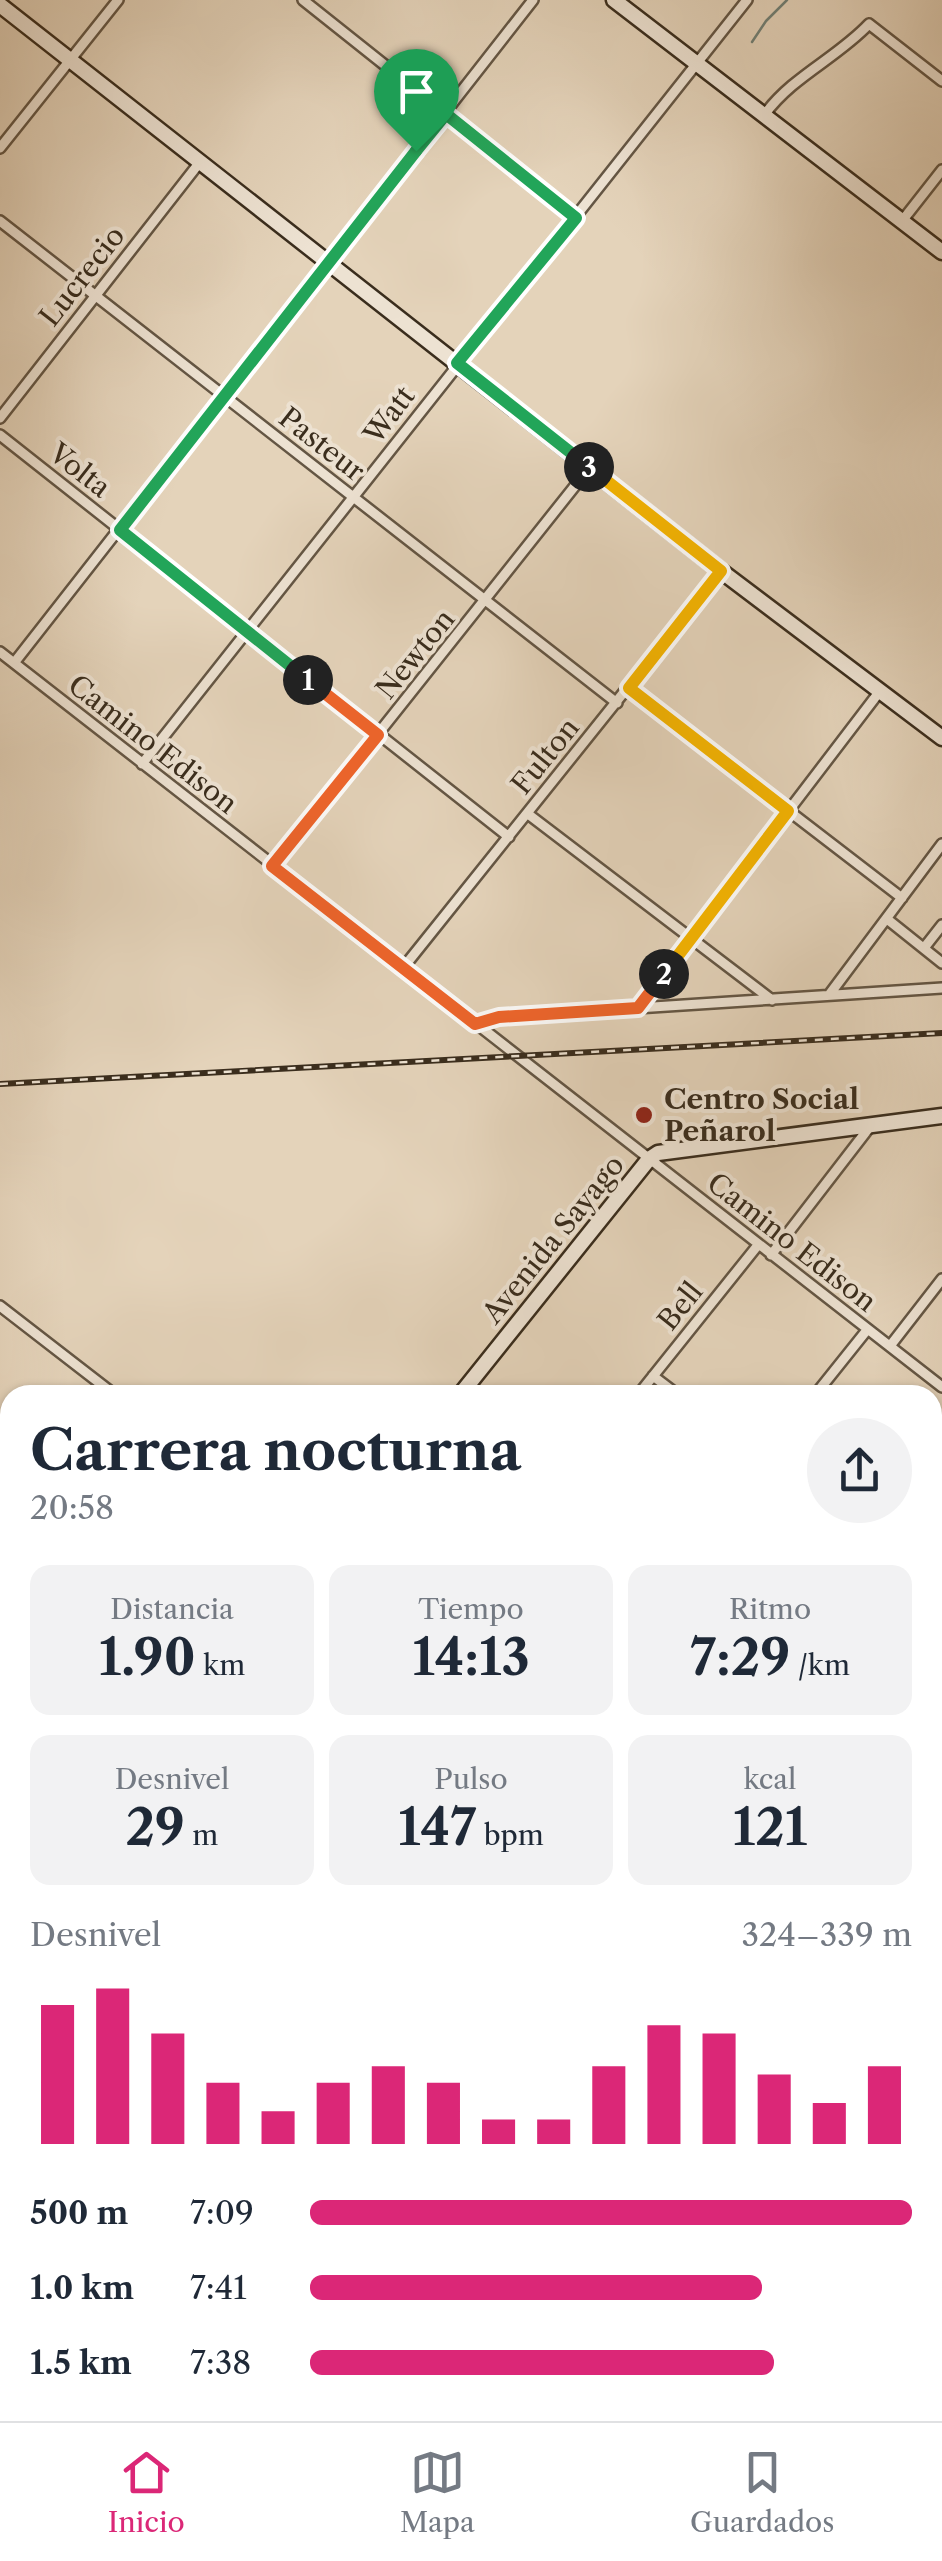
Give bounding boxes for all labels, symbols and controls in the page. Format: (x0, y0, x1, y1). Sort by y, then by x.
pin (374, 49, 459, 152)
icon: arrive (389, 64, 444, 119)
street label: Lucrecio (32, 219, 132, 333)
street label: Watt (356, 380, 422, 451)
street label: Pasteur (272, 400, 372, 488)
street label: Volta (42, 435, 117, 504)
pin: 3 (564, 442, 614, 492)
text: 3 (581, 450, 597, 484)
street label: Newton (369, 602, 461, 706)
pin: 1 (283, 655, 333, 705)
text: 1 (302, 663, 314, 697)
street label: Camino Edison (62, 668, 244, 820)
street label: Fulton (504, 711, 586, 801)
pin: 2 (639, 949, 689, 999)
text: 2 (656, 957, 672, 991)
place label: Centro Social Peñarol (664, 1082, 859, 1148)
marker: Centro Social Peñarol (633, 1104, 655, 1126)
street label: Avenida Sayago (474, 1148, 631, 1331)
street label: Camino Edison (701, 1166, 883, 1318)
street label: Bell (650, 1275, 710, 1337)
text: Carrera nocturna (30, 1417, 521, 1484)
button: share (807, 1418, 912, 1523)
text: 20:58 (30, 1488, 114, 1527)
text: Distancia (110, 1592, 234, 1626)
text: Tiempo (418, 1592, 524, 1626)
text: Ritmo (729, 1592, 811, 1626)
text: 1.90 (99, 1626, 196, 1688)
text: 14:13 (412, 1626, 530, 1688)
text: 7:29 (690, 1626, 790, 1688)
text: km (196, 1648, 245, 1682)
text: /km (790, 1648, 850, 1682)
text: Desnivel (115, 1762, 229, 1796)
text: Pulso (434, 1762, 508, 1796)
text: kcal (744, 1762, 796, 1796)
text: 29 (126, 1796, 185, 1858)
text: 147 (398, 1796, 476, 1858)
text: 121 (733, 1796, 807, 1858)
text: m (185, 1818, 218, 1852)
text: bpm (476, 1818, 544, 1852)
text: Desnivel (30, 1915, 161, 1954)
text: 324–339 m (741, 1915, 912, 1954)
text: 500 m (30, 2193, 128, 2232)
text: 7:09 (190, 2193, 254, 2232)
text: 1.0 km (30, 2268, 134, 2307)
text: 7:41 (190, 2268, 247, 2307)
text: 1.5 km (30, 2343, 132, 2382)
text: 7:38 (190, 2343, 251, 2382)
tab: Inicio (108, 2445, 185, 2539)
tab: Mapa (400, 2445, 475, 2539)
tab: Guardados (690, 2445, 834, 2539)

